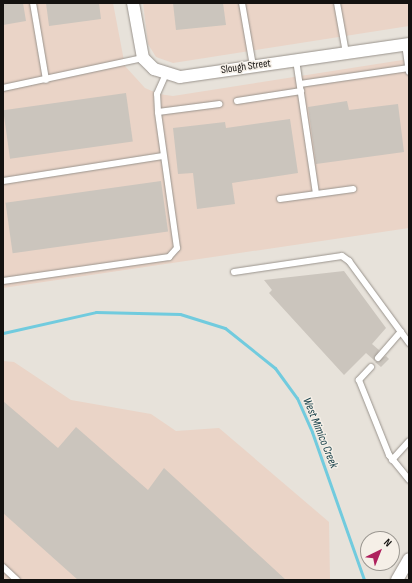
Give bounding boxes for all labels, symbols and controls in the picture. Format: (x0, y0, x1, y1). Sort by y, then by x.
street label: Slough Street (220, 57, 272, 77)
water label: West Mimico Creek (299, 396, 341, 470)
north arrow (360, 531, 400, 571)
text: N (381, 536, 394, 549)

